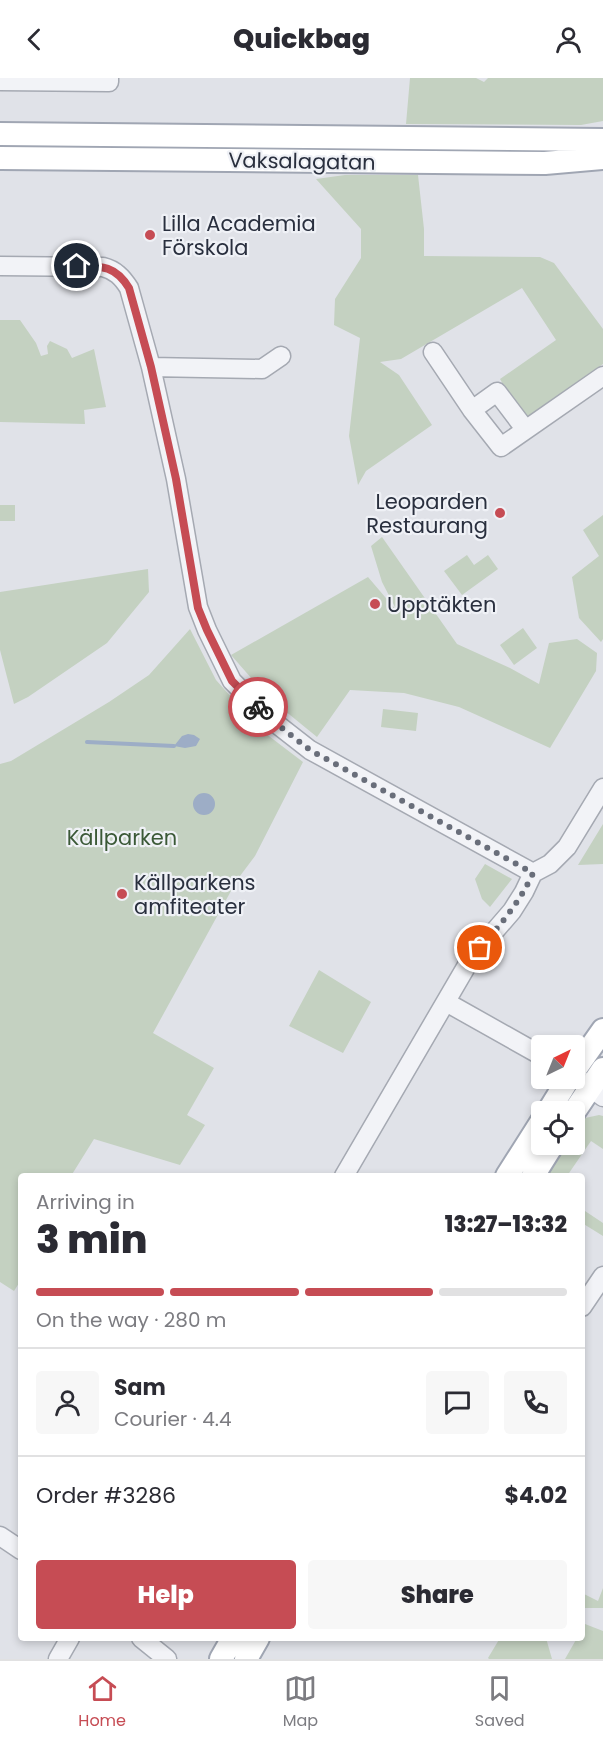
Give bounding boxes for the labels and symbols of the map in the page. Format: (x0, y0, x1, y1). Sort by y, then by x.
street label: Vaksalagatan (228, 145, 376, 177)
place label: Lilla Academia Förskola (162, 209, 316, 262)
marker: Lilla Academia Förskola (143, 228, 157, 242)
pin (51, 240, 102, 291)
place label: Leoparden Restaurang (366, 487, 488, 540)
marker: Leoparden Restaurang (493, 506, 507, 520)
place label: Upptäkten (387, 590, 496, 619)
marker: Upptäkten (368, 597, 382, 611)
courier (228, 677, 288, 737)
park label: Källparken (67, 823, 177, 852)
place label: Källparkens amfiteater (134, 868, 256, 921)
marker: Källparkens amfiteater (115, 887, 129, 901)
pin (454, 922, 505, 973)
north arrow (531, 1035, 585, 1089)

